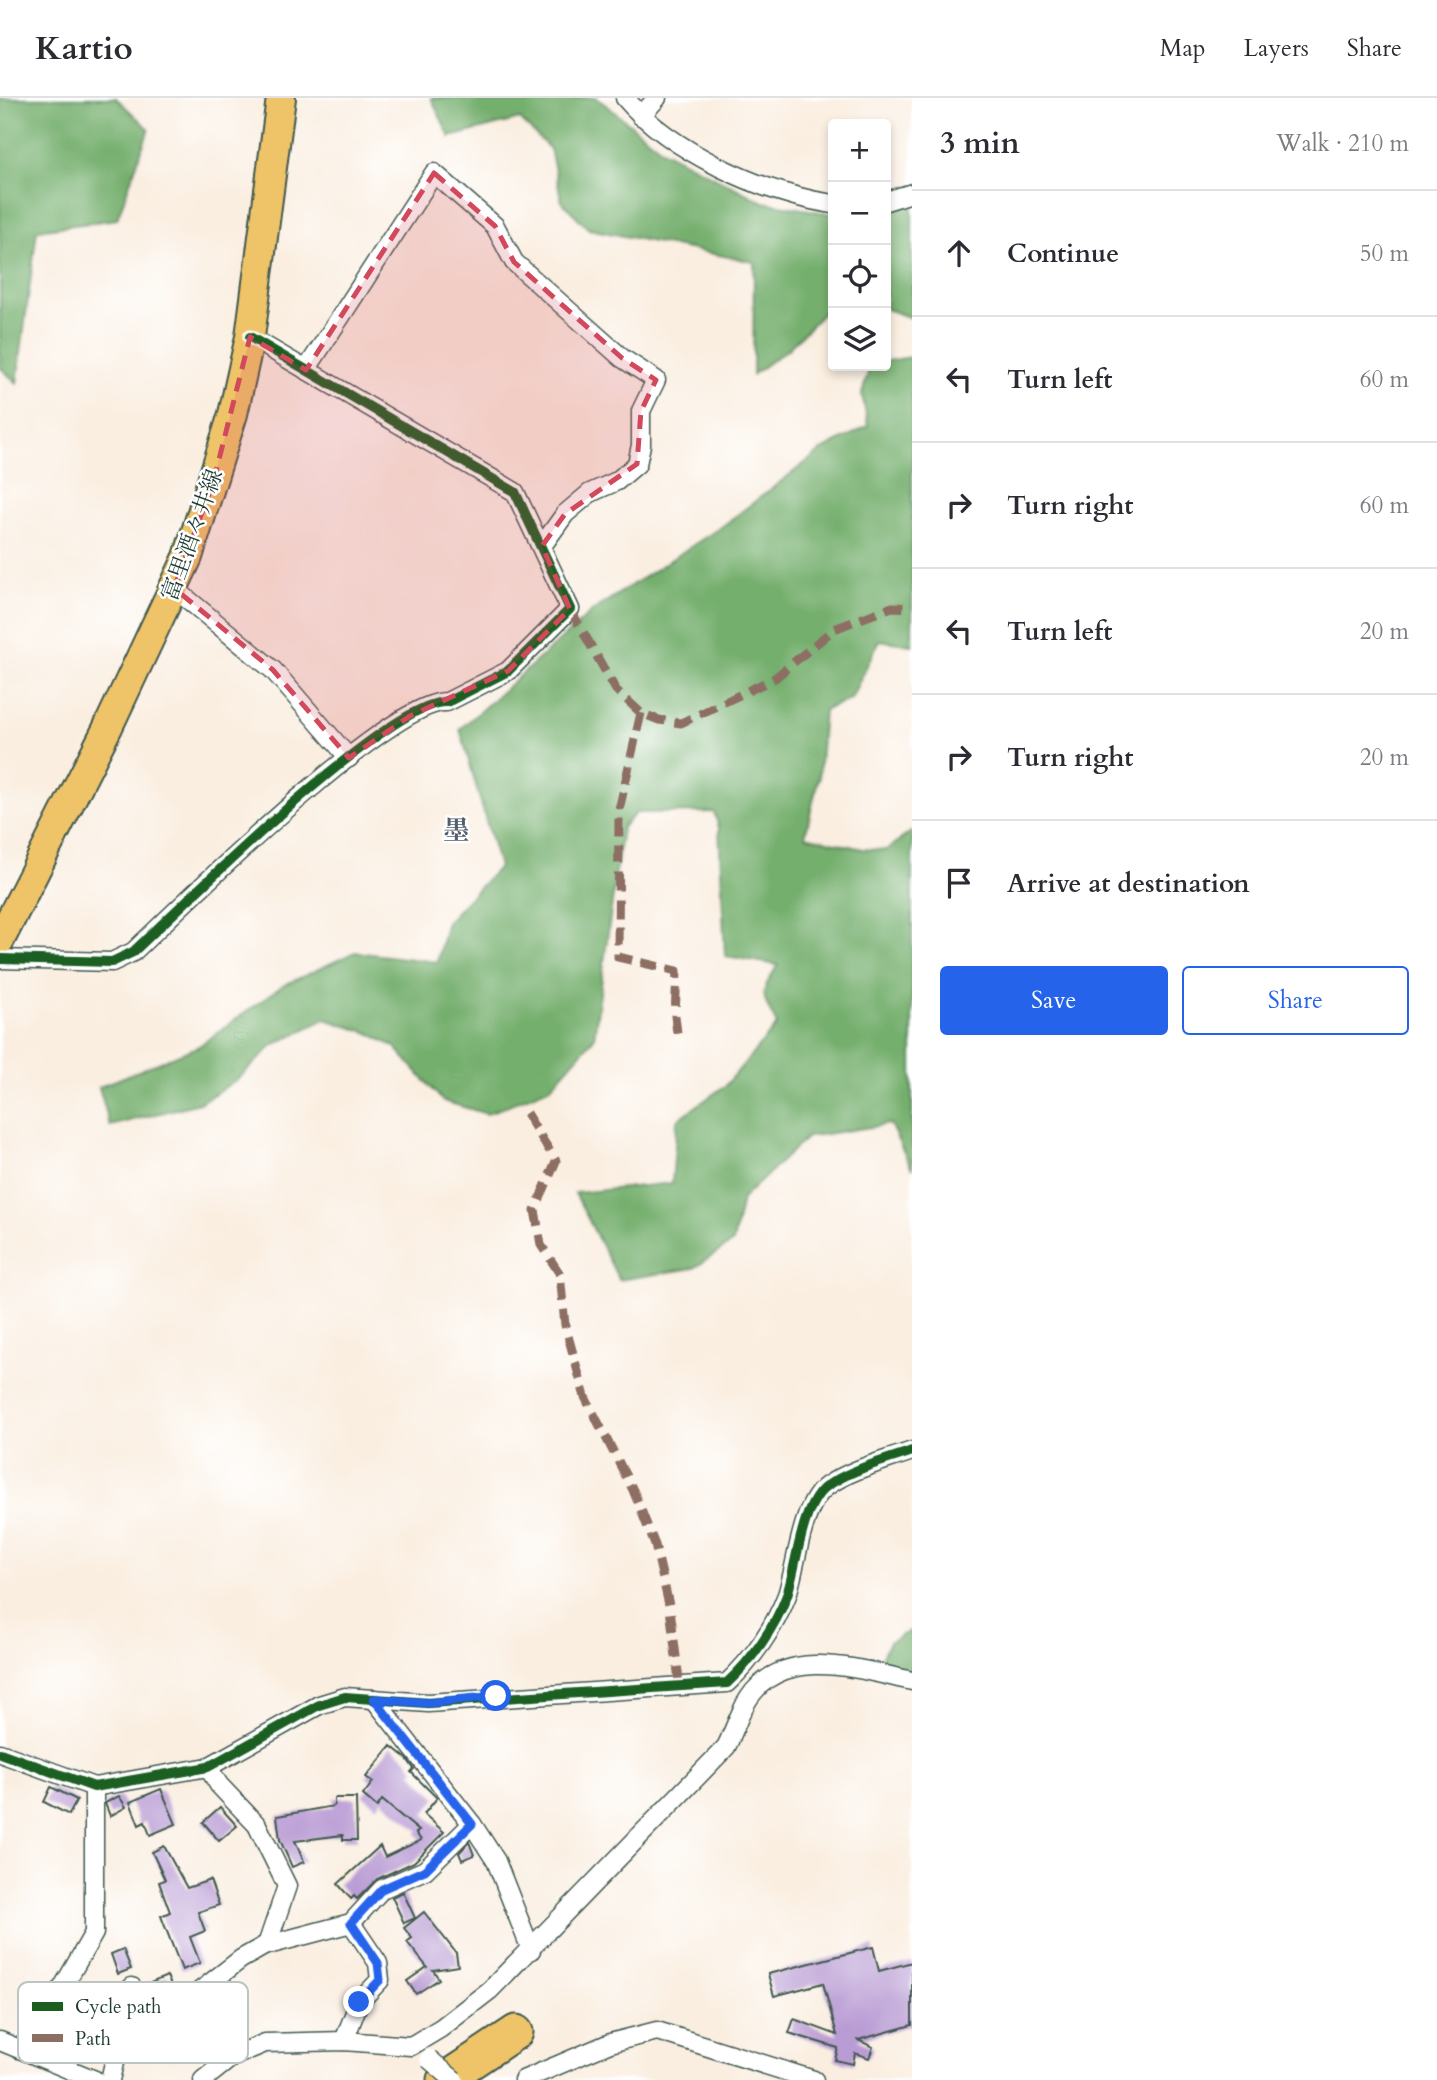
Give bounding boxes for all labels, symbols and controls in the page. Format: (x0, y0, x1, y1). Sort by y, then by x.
text: Kartio (35, 26, 133, 71)
text: Map (1160, 32, 1206, 65)
text: Layers (1244, 32, 1309, 65)
text: Share (1347, 32, 1402, 65)
map controls (828, 119, 891, 371)
button: + (828, 119, 891, 182)
text: 3 min (940, 123, 1020, 164)
text: Walk · 210 m (1276, 128, 1409, 159)
button: − (828, 182, 891, 245)
icon: ahead (940, 234, 978, 272)
text: Continue (1007, 236, 1119, 271)
text: 50 m (1360, 238, 1409, 269)
button: locate (828, 245, 891, 308)
button: layers (828, 308, 891, 371)
icon: left (940, 360, 978, 398)
text: Turn left (1007, 362, 1112, 397)
text: 60 m (1360, 364, 1409, 395)
street label: 富里酒々井線 (154, 465, 230, 605)
icon: right (940, 486, 978, 524)
text: Turn right (1007, 488, 1134, 523)
text: 60 m (1360, 490, 1409, 521)
icon: left (940, 612, 978, 650)
text: Turn left (1007, 614, 1112, 649)
text: 20 m (1360, 616, 1409, 647)
icon: right (940, 738, 978, 776)
text: Turn right (1007, 740, 1134, 775)
text: 20 m (1360, 742, 1409, 773)
district label: 墨 (443, 813, 469, 848)
icon: arrive (940, 864, 978, 902)
text: Arrive at destination (1007, 866, 1250, 901)
button: Save (940, 966, 1168, 1035)
button: Share (1182, 966, 1409, 1035)
route start (480, 1680, 511, 1711)
legend (18, 1982, 248, 2063)
route end (343, 1986, 374, 2017)
text: Cycle path (75, 1994, 162, 2020)
text: Path (75, 2026, 111, 2052)

